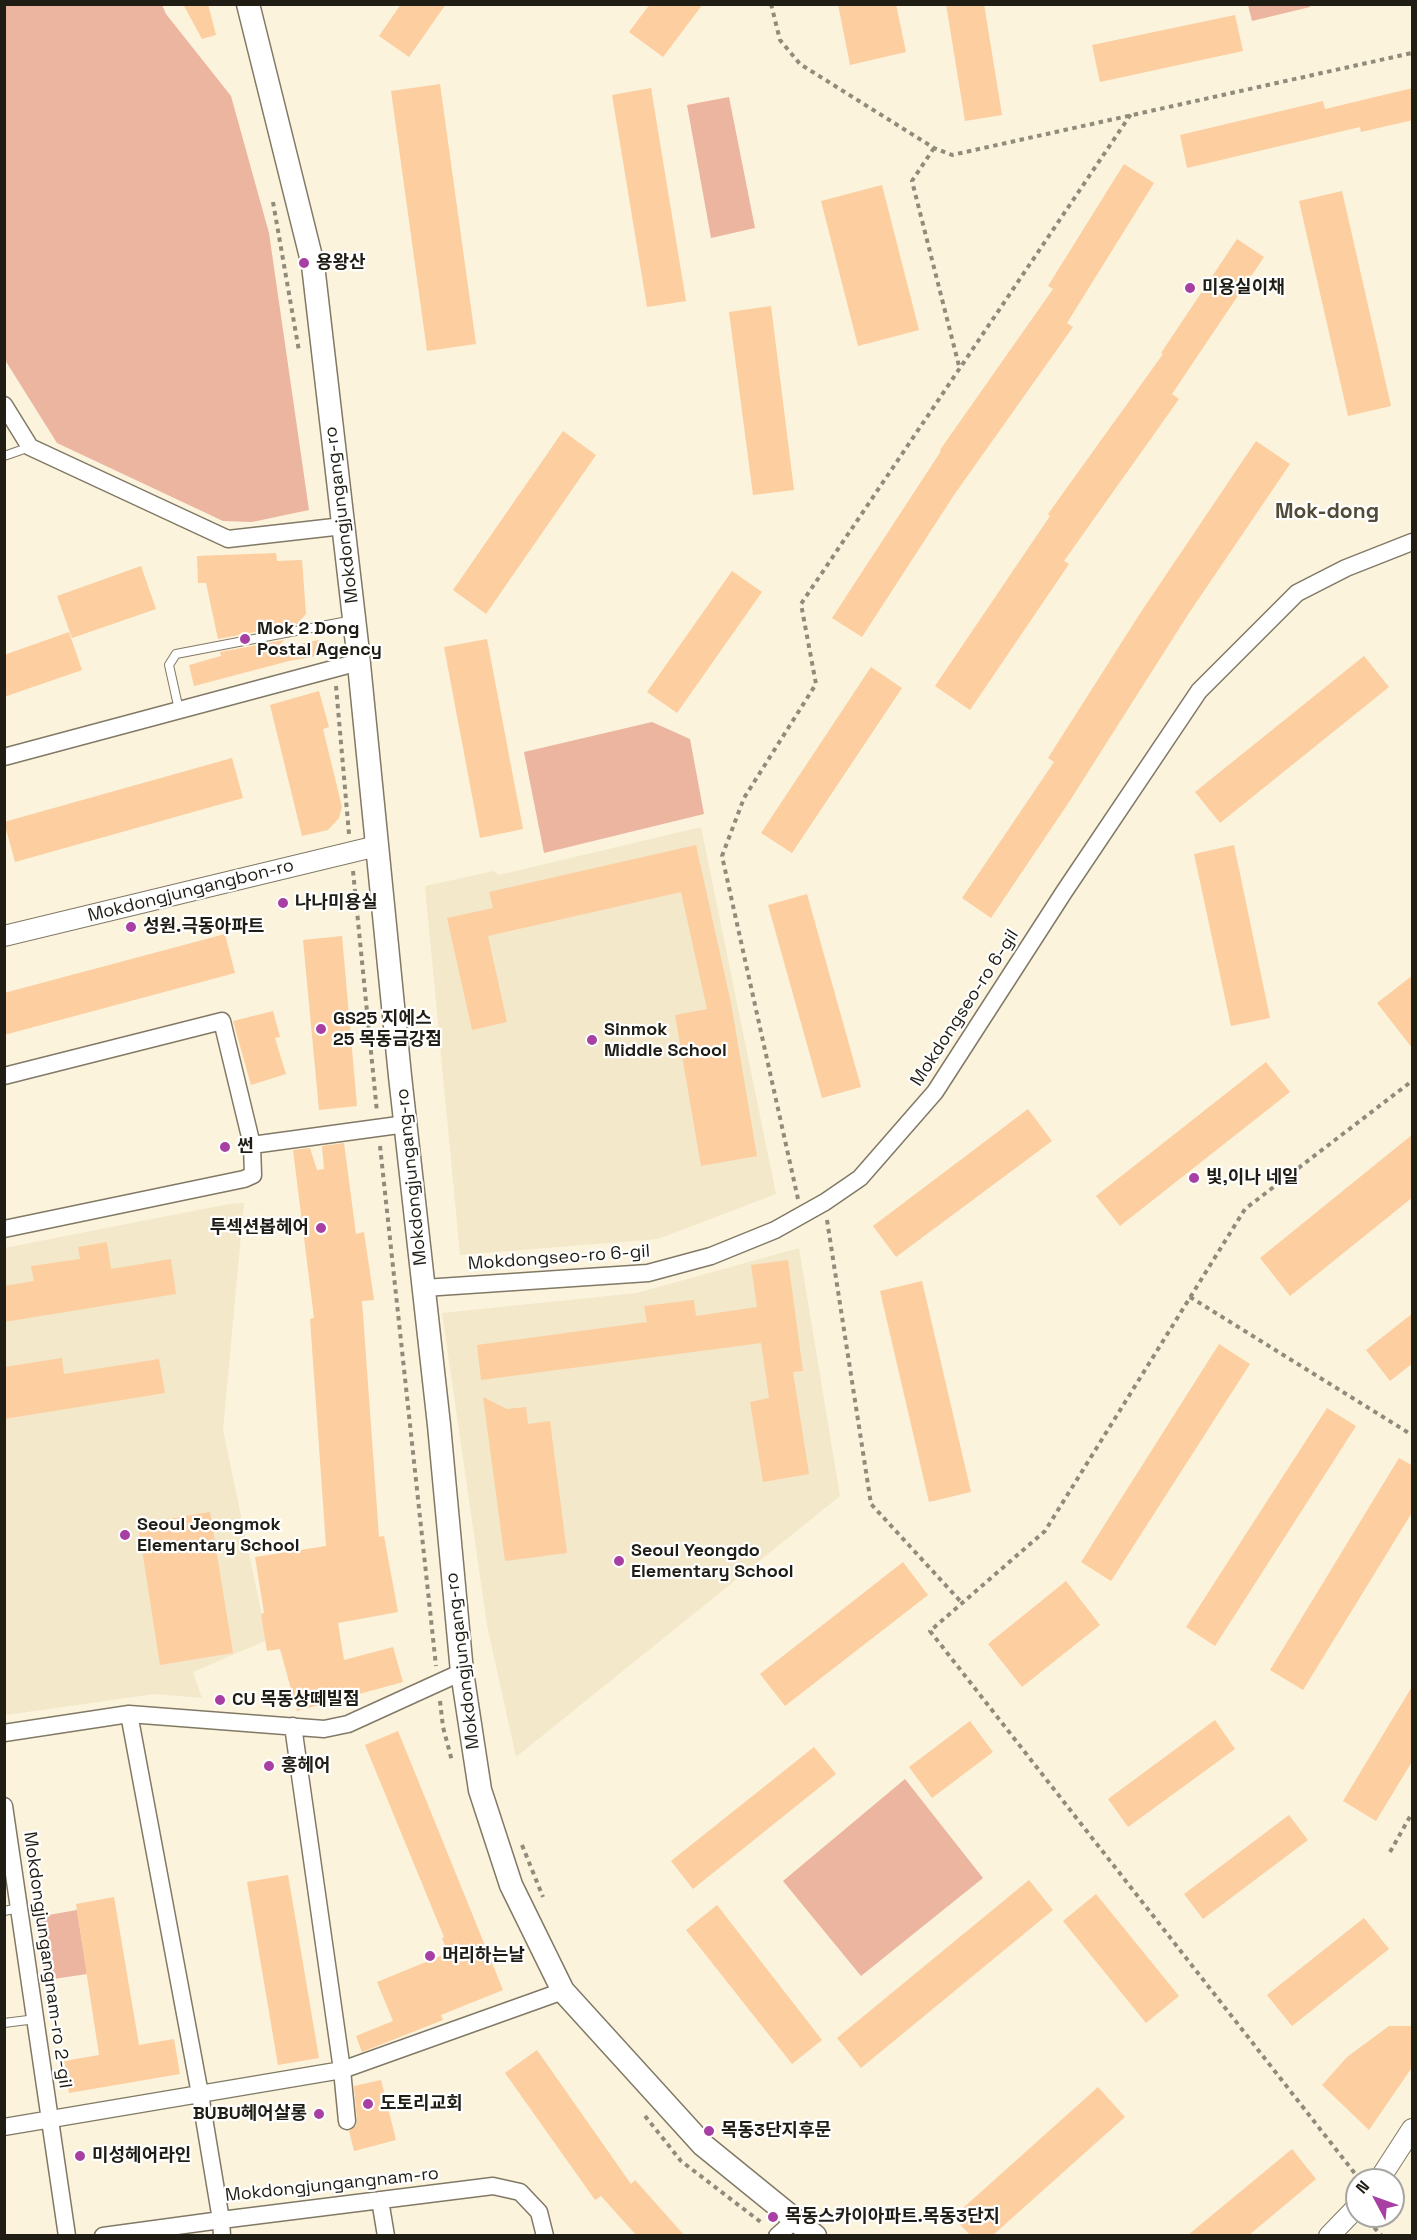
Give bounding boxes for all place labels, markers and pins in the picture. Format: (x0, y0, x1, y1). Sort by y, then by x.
place label: 용왕산 (316, 252, 366, 274)
marker: 용왕산 (297, 256, 311, 270)
place label: 미용실이채 (1202, 277, 1285, 299)
marker: 미용실이채 (1183, 281, 1197, 295)
place label: Mok 2 Dong Postal Agency (257, 618, 382, 660)
marker: Mok 2 Dong Postal Agency (238, 632, 252, 646)
place label: 나나미용실 (295, 892, 378, 914)
marker: 나나미용실 (276, 896, 290, 910)
place label: 성원.극동아파트 (143, 916, 264, 938)
marker: 성원.극동아파트 (124, 920, 138, 934)
place label: GS25 지에스 25 목동금강점 (333, 1008, 442, 1050)
place label: Sinmok Middle School (604, 1019, 727, 1062)
marker: GS25 지에스 25 목동금강점 (314, 1022, 328, 1036)
marker: Sinmok Middle School (585, 1033, 599, 1047)
place label: 썬 (237, 1136, 254, 1158)
marker: 썬 (218, 1140, 232, 1154)
place label: 빛,이나 네일 (1206, 1167, 1299, 1189)
marker: 빛,이나 네일 (1187, 1171, 1201, 1185)
place label: 투섹션봅헤어 (210, 1217, 309, 1239)
marker: 투섹션봅헤어 (314, 1221, 328, 1235)
place label: Seoul Jeongmok Elementary School (137, 1514, 300, 1556)
marker: Seoul Jeongmok Elementary School (118, 1528, 132, 1542)
place label: Seoul Yeongdo Elementary School (631, 1540, 794, 1582)
marker: Seoul Yeongdo Elementary School (612, 1554, 626, 1568)
place label: CU 목동상떼빌점 (232, 1689, 360, 1711)
marker: CU 목동상떼빌점 (213, 1693, 227, 1707)
place label: 홍헤어 (281, 1755, 331, 1777)
marker: 홍헤어 (262, 1759, 276, 1773)
place label: 머리하는날 (442, 1945, 525, 1967)
marker: 머리하는날 (423, 1949, 437, 1963)
place label: 도토리교회 (380, 2093, 463, 2115)
marker: 도토리교회 (361, 2097, 375, 2111)
place label: BUBU헤어살롱 (193, 2103, 307, 2125)
marker: BUBU헤어살롱 (312, 2107, 326, 2121)
place label: 목동3단지후문 (721, 2120, 831, 2142)
marker: 목동3단지후문 (702, 2124, 716, 2138)
place label: 미성헤어라인 (92, 2145, 191, 2167)
marker: 미성헤어라인 (73, 2149, 87, 2163)
place label: 목동스카이아파트.목동3단지 (785, 2206, 1000, 2228)
marker: 목동스카이아파트.목동3단지 (766, 2210, 780, 2224)

